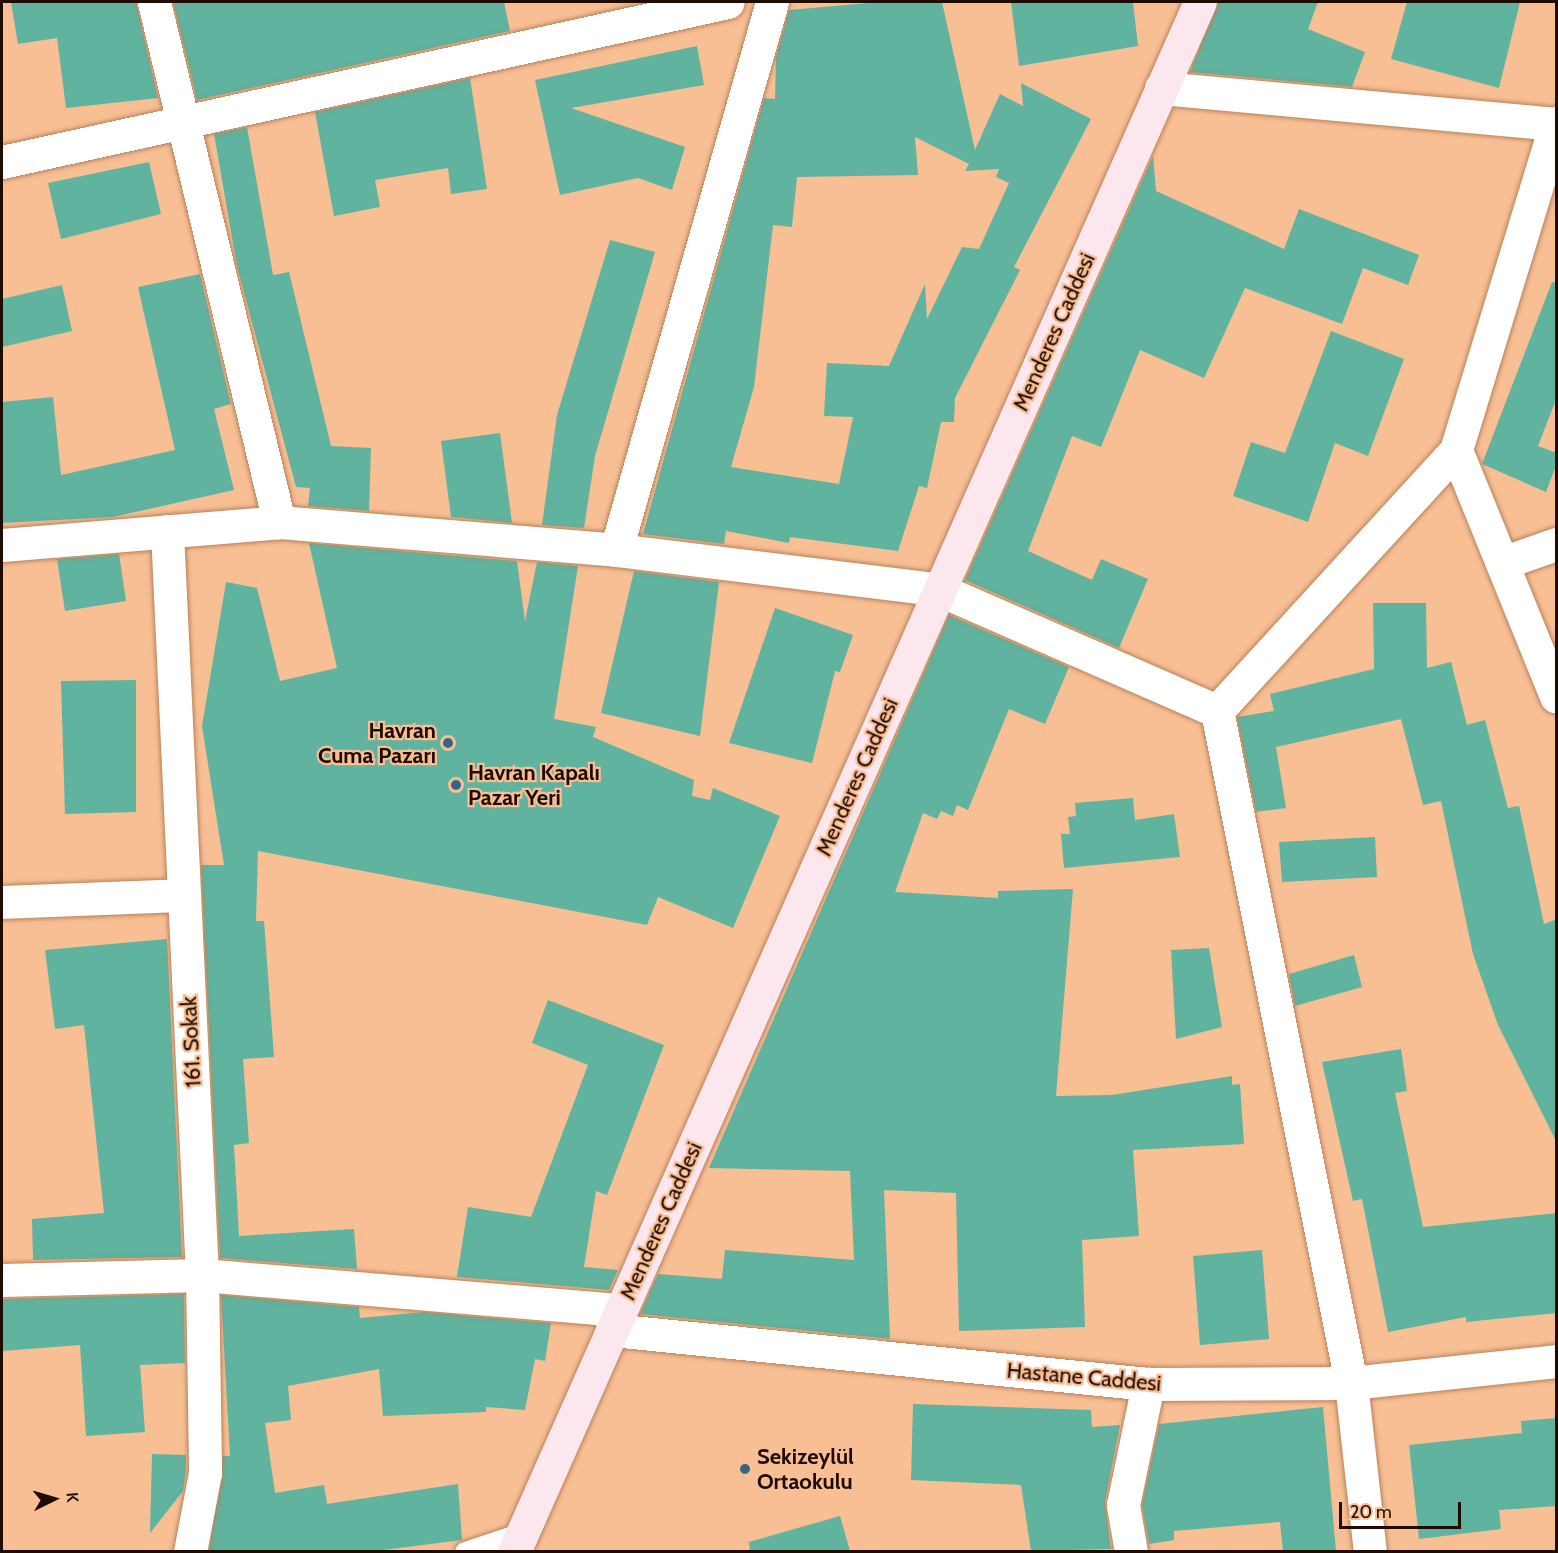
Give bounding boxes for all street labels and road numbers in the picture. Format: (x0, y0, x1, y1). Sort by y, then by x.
street label: Menderes Caddesi (1007, 249, 1101, 415)
street label: Menderes Caddesi (810, 694, 904, 860)
street label: 161. Sokak (175, 996, 207, 1088)
street label: Menderes Caddesi (614, 1138, 708, 1304)
street label: Hastane Caddesi (1006, 1357, 1162, 1397)

